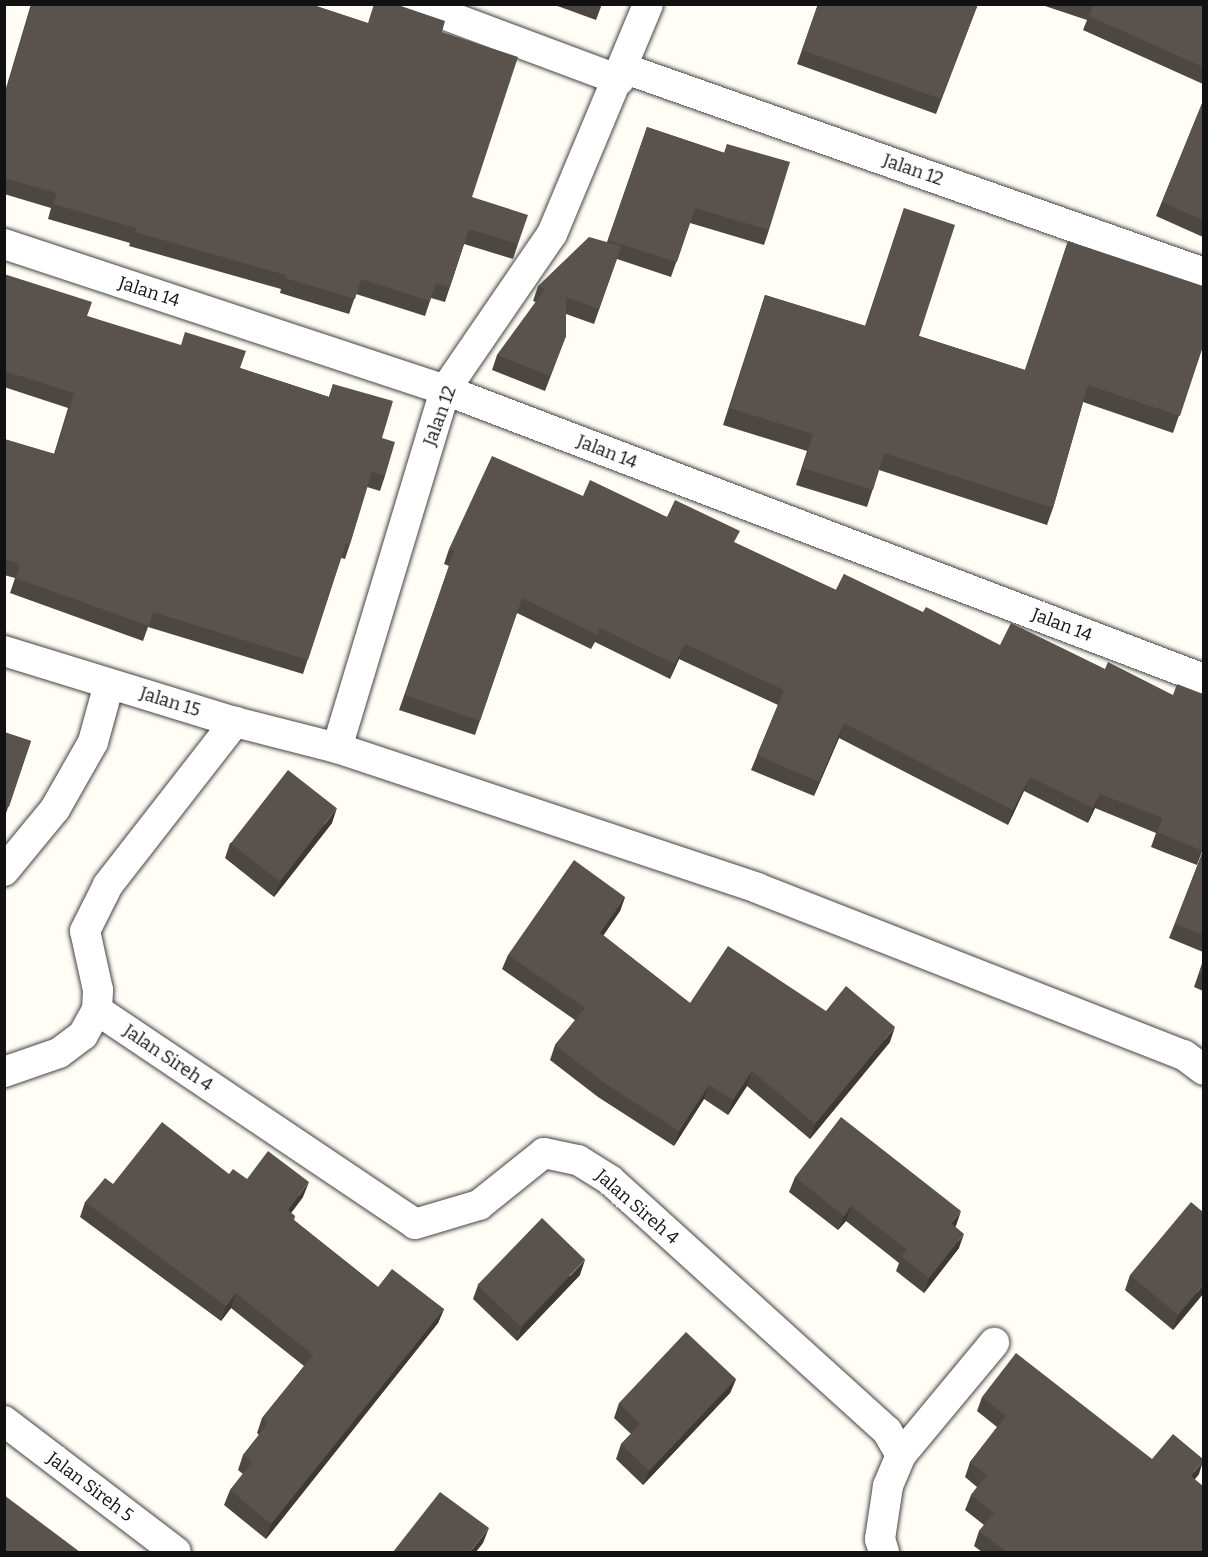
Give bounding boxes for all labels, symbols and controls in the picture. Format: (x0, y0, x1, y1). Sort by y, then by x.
street label: Jalan 12 (880, 150, 946, 190)
street label: Jalan 14 (116, 272, 182, 312)
street label: Jalan 12 (419, 383, 461, 449)
street label: Jalan 14 (574, 431, 640, 473)
street label: Jalan 14 (1029, 604, 1095, 646)
street label: Jalan 15 (137, 683, 203, 721)
street label: Jalan Sireh 4 (119, 1020, 217, 1096)
street label: Jalan Sireh 4 (591, 1165, 683, 1249)
street label: Jalan Sireh 5 (43, 1448, 137, 1526)

